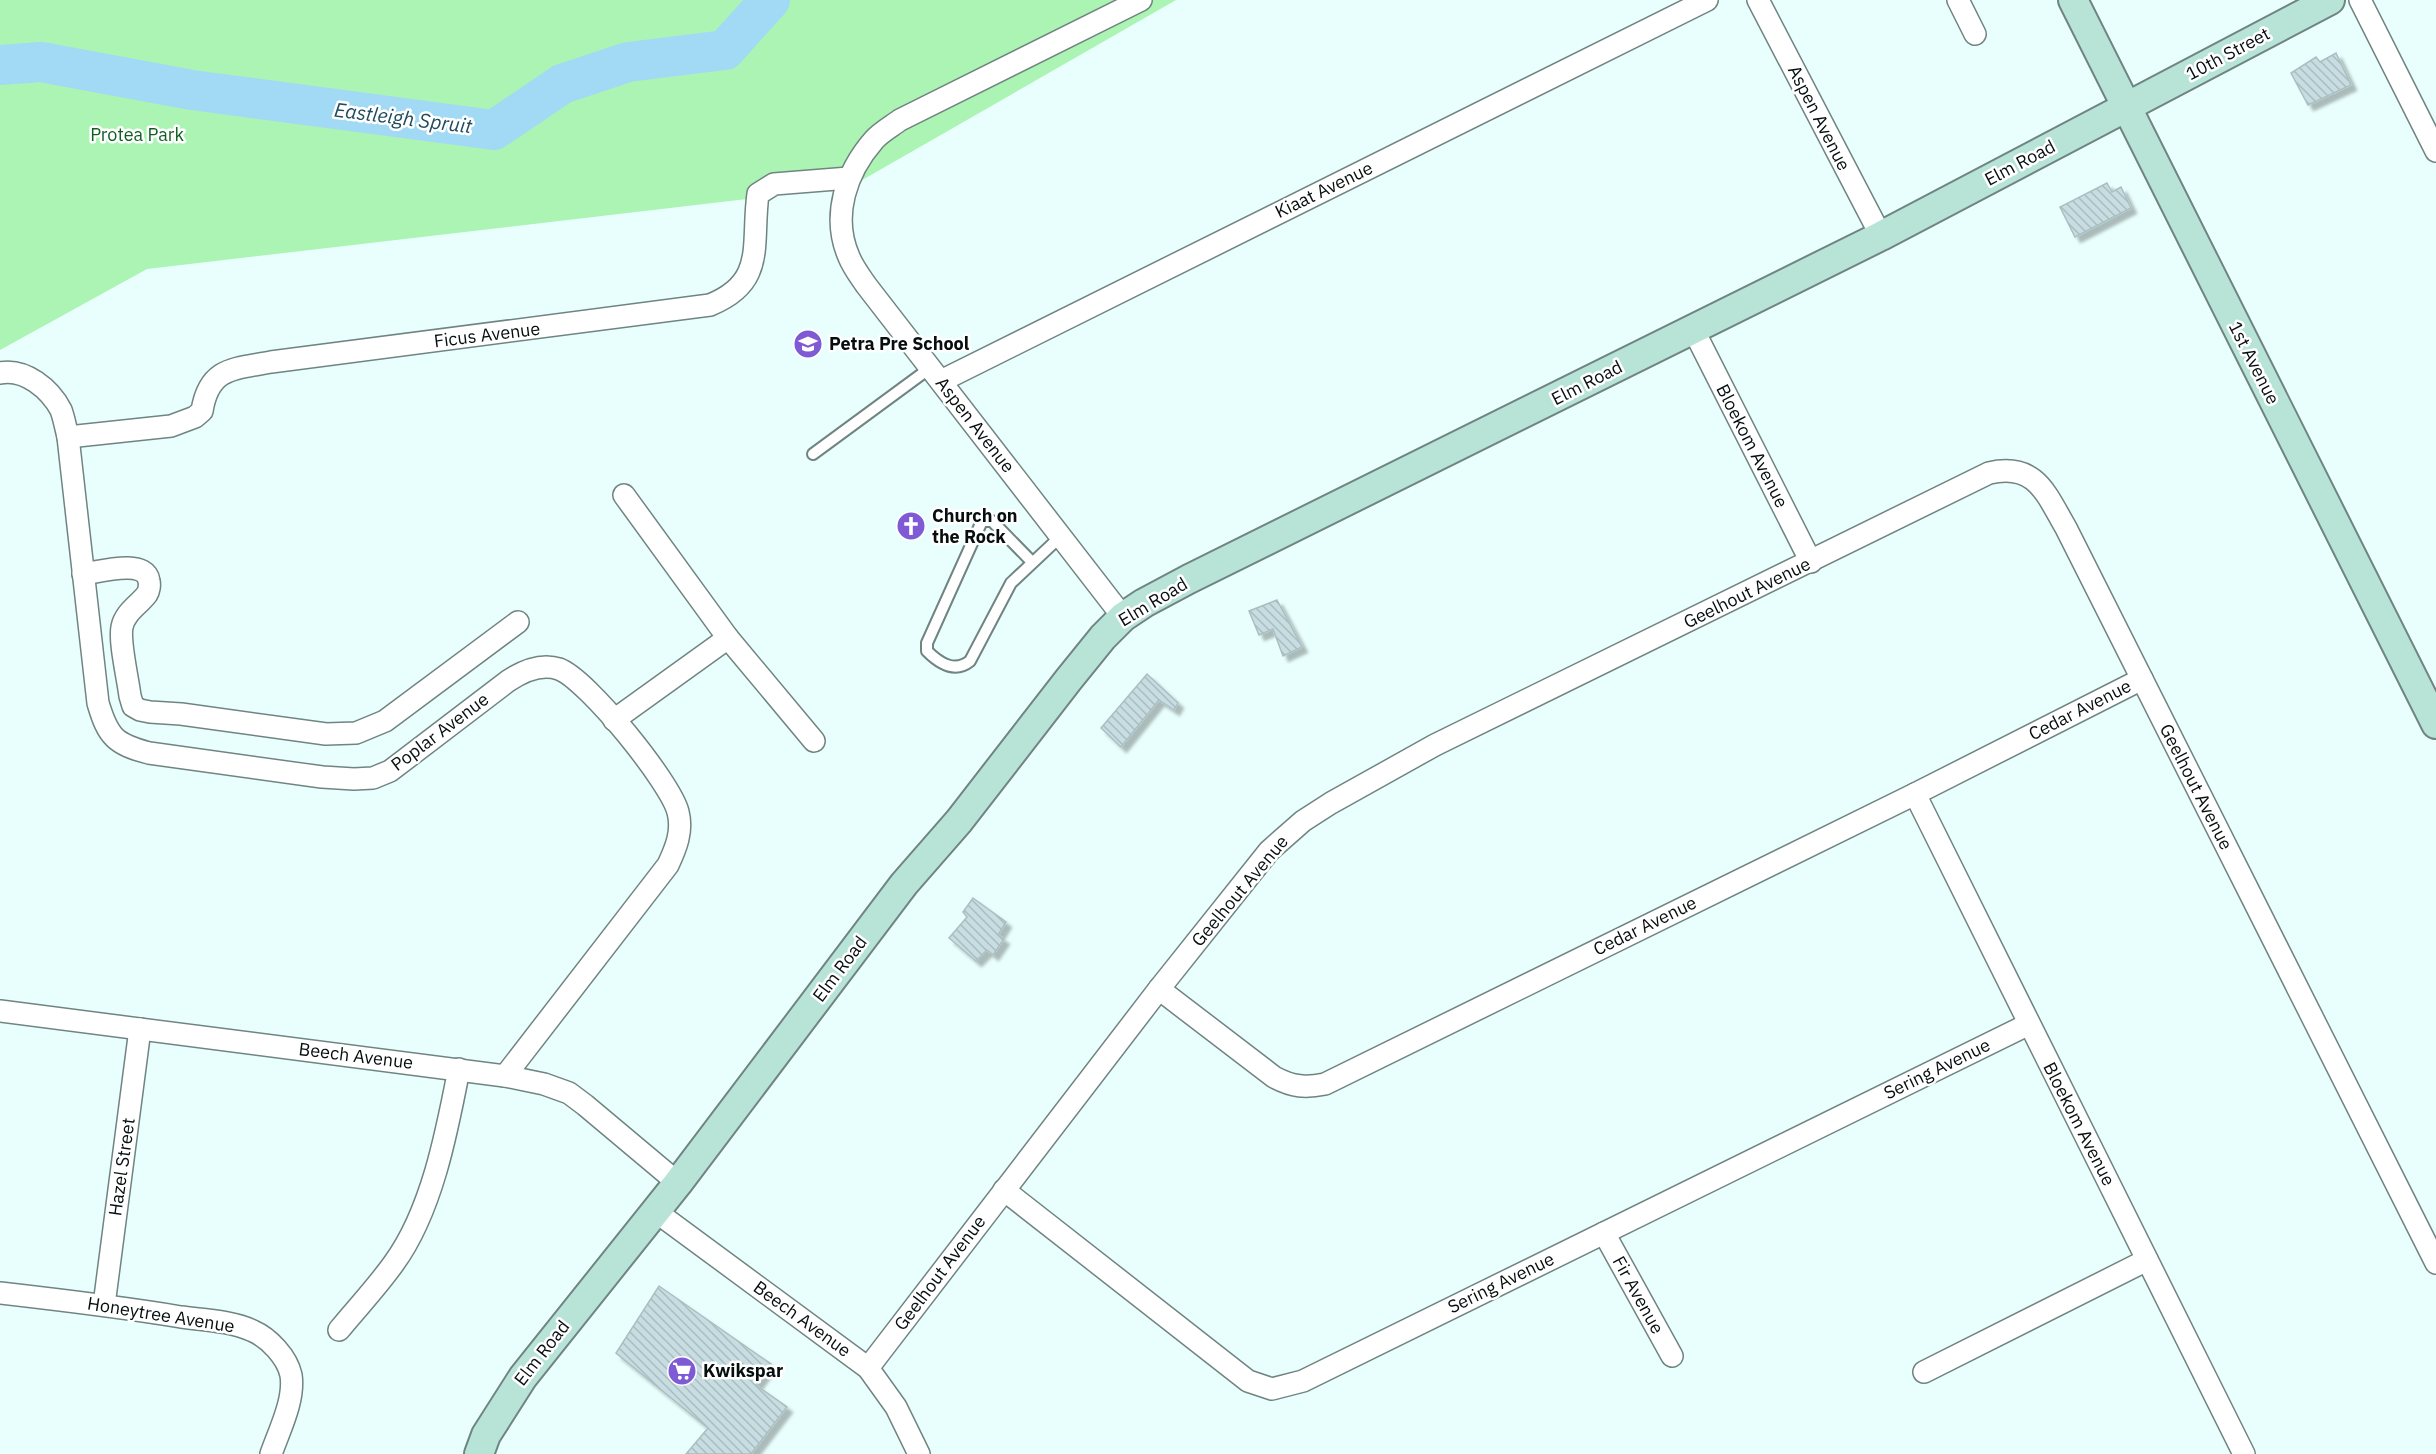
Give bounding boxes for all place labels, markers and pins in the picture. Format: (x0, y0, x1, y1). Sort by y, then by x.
school or university icon: Petra Pre School (792, 328, 824, 360)
place label: Petra Pre School (829, 332, 970, 355)
place label: Church on the Rock (932, 504, 1018, 548)
church icon: Church on the Rock (895, 510, 927, 542)
supermarket icon: Kwikspar (666, 1355, 698, 1387)
place label: Kwikspar (703, 1359, 783, 1382)

